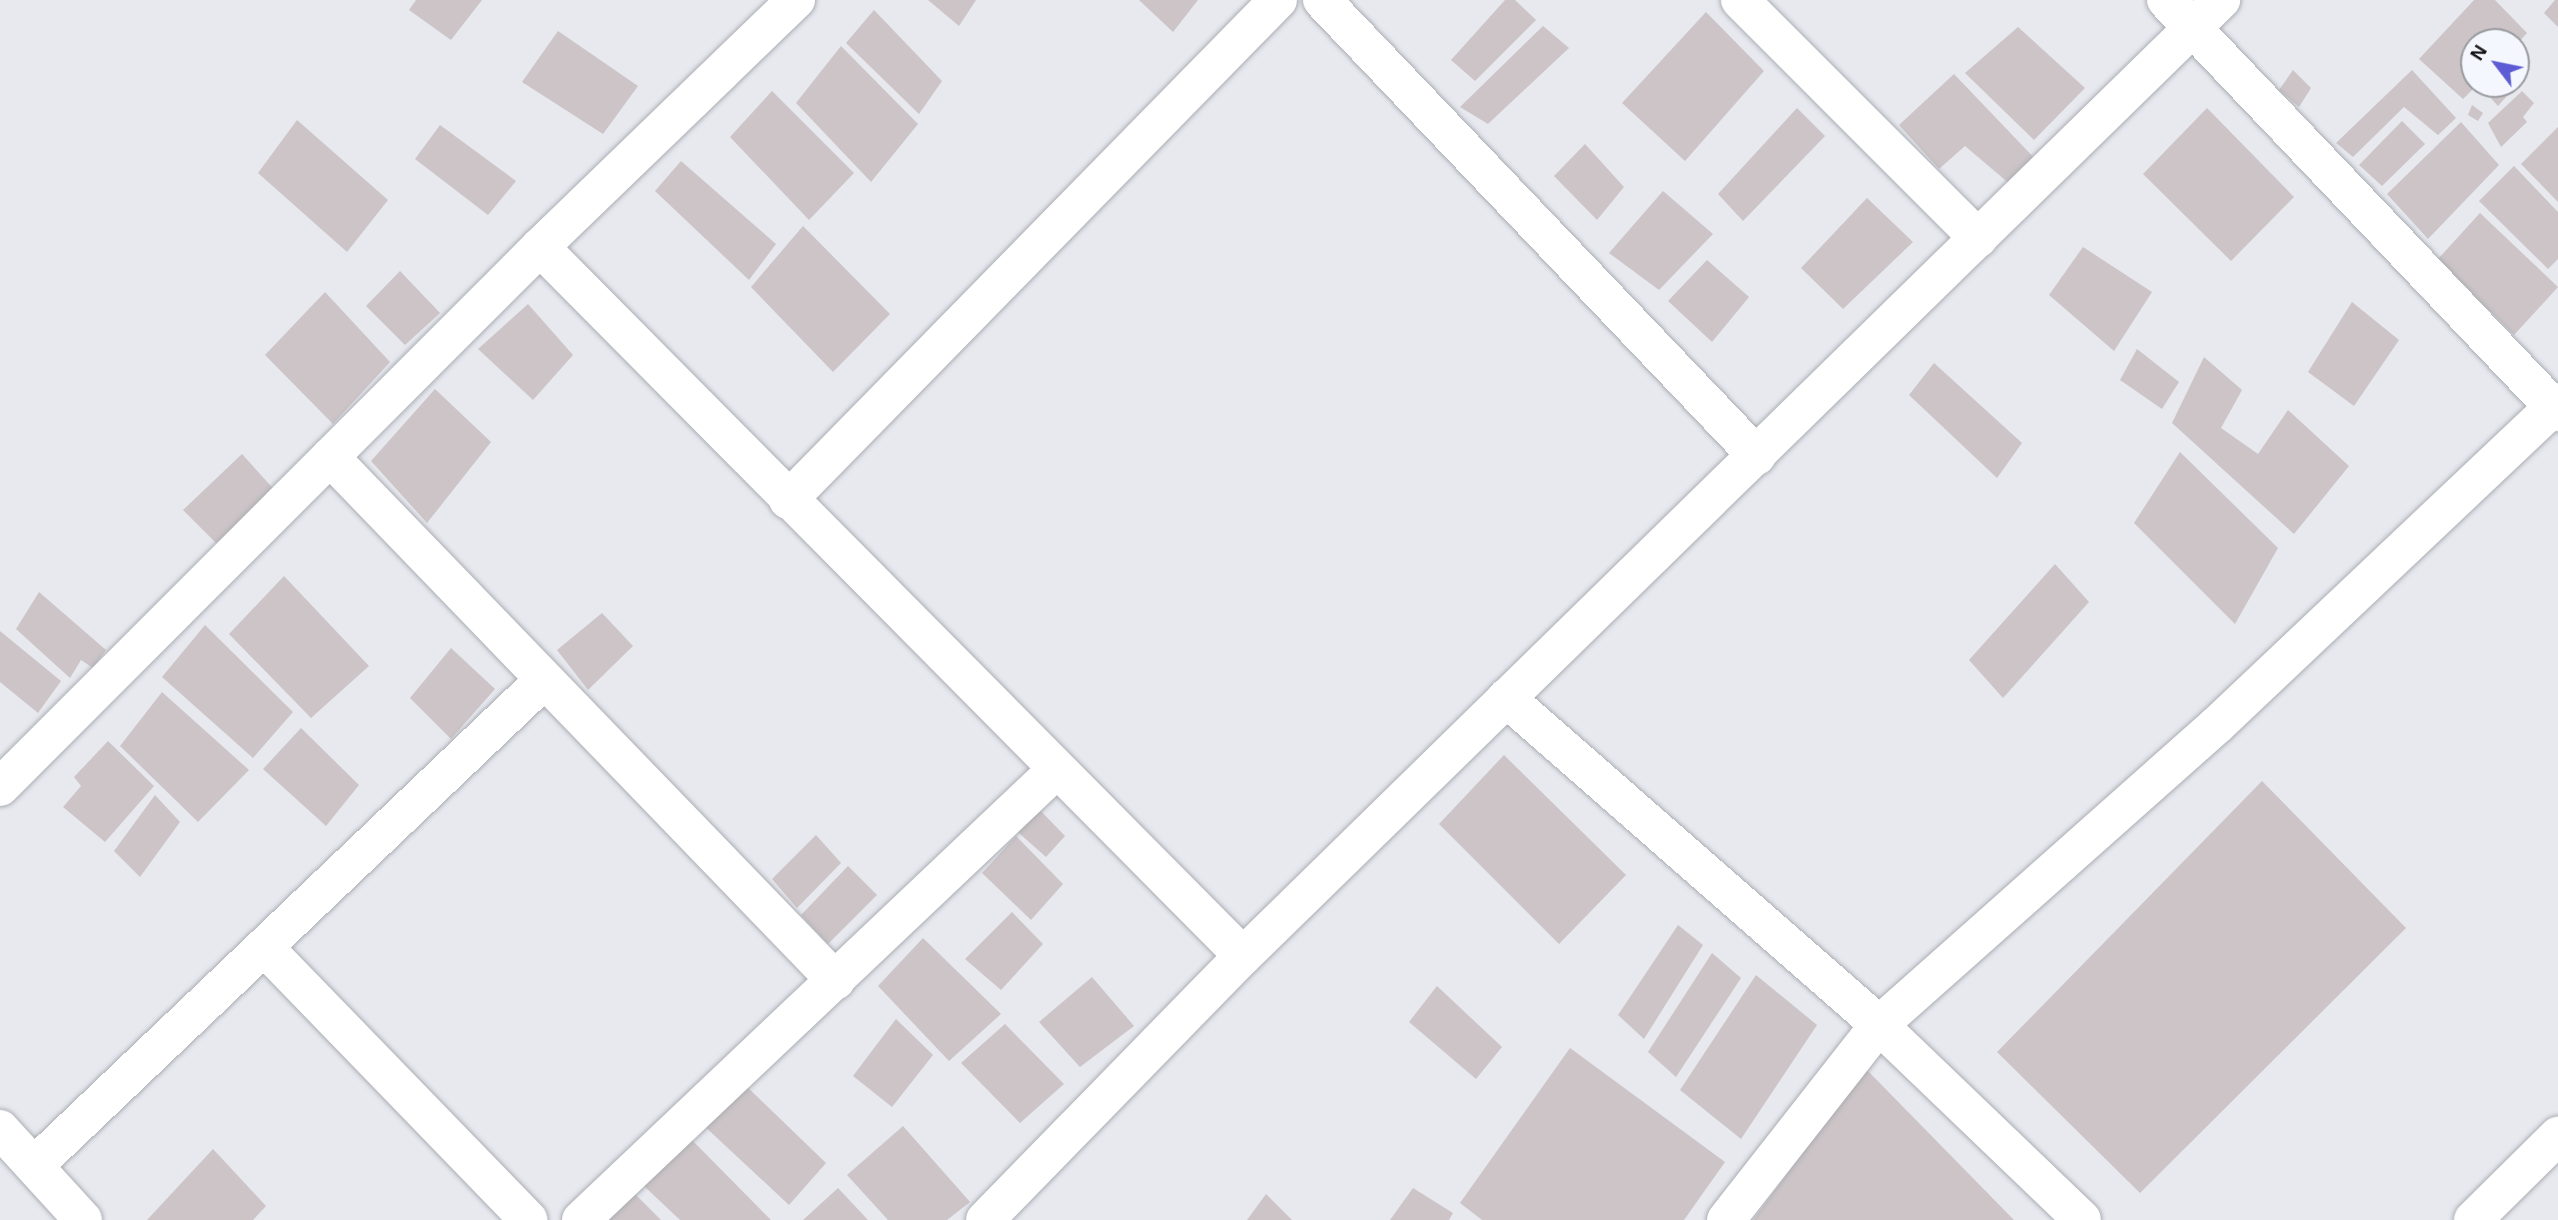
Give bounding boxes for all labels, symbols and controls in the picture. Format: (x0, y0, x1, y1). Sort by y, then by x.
north arrow (2460, 28, 2530, 98)
text: N (2466, 41, 2491, 64)

